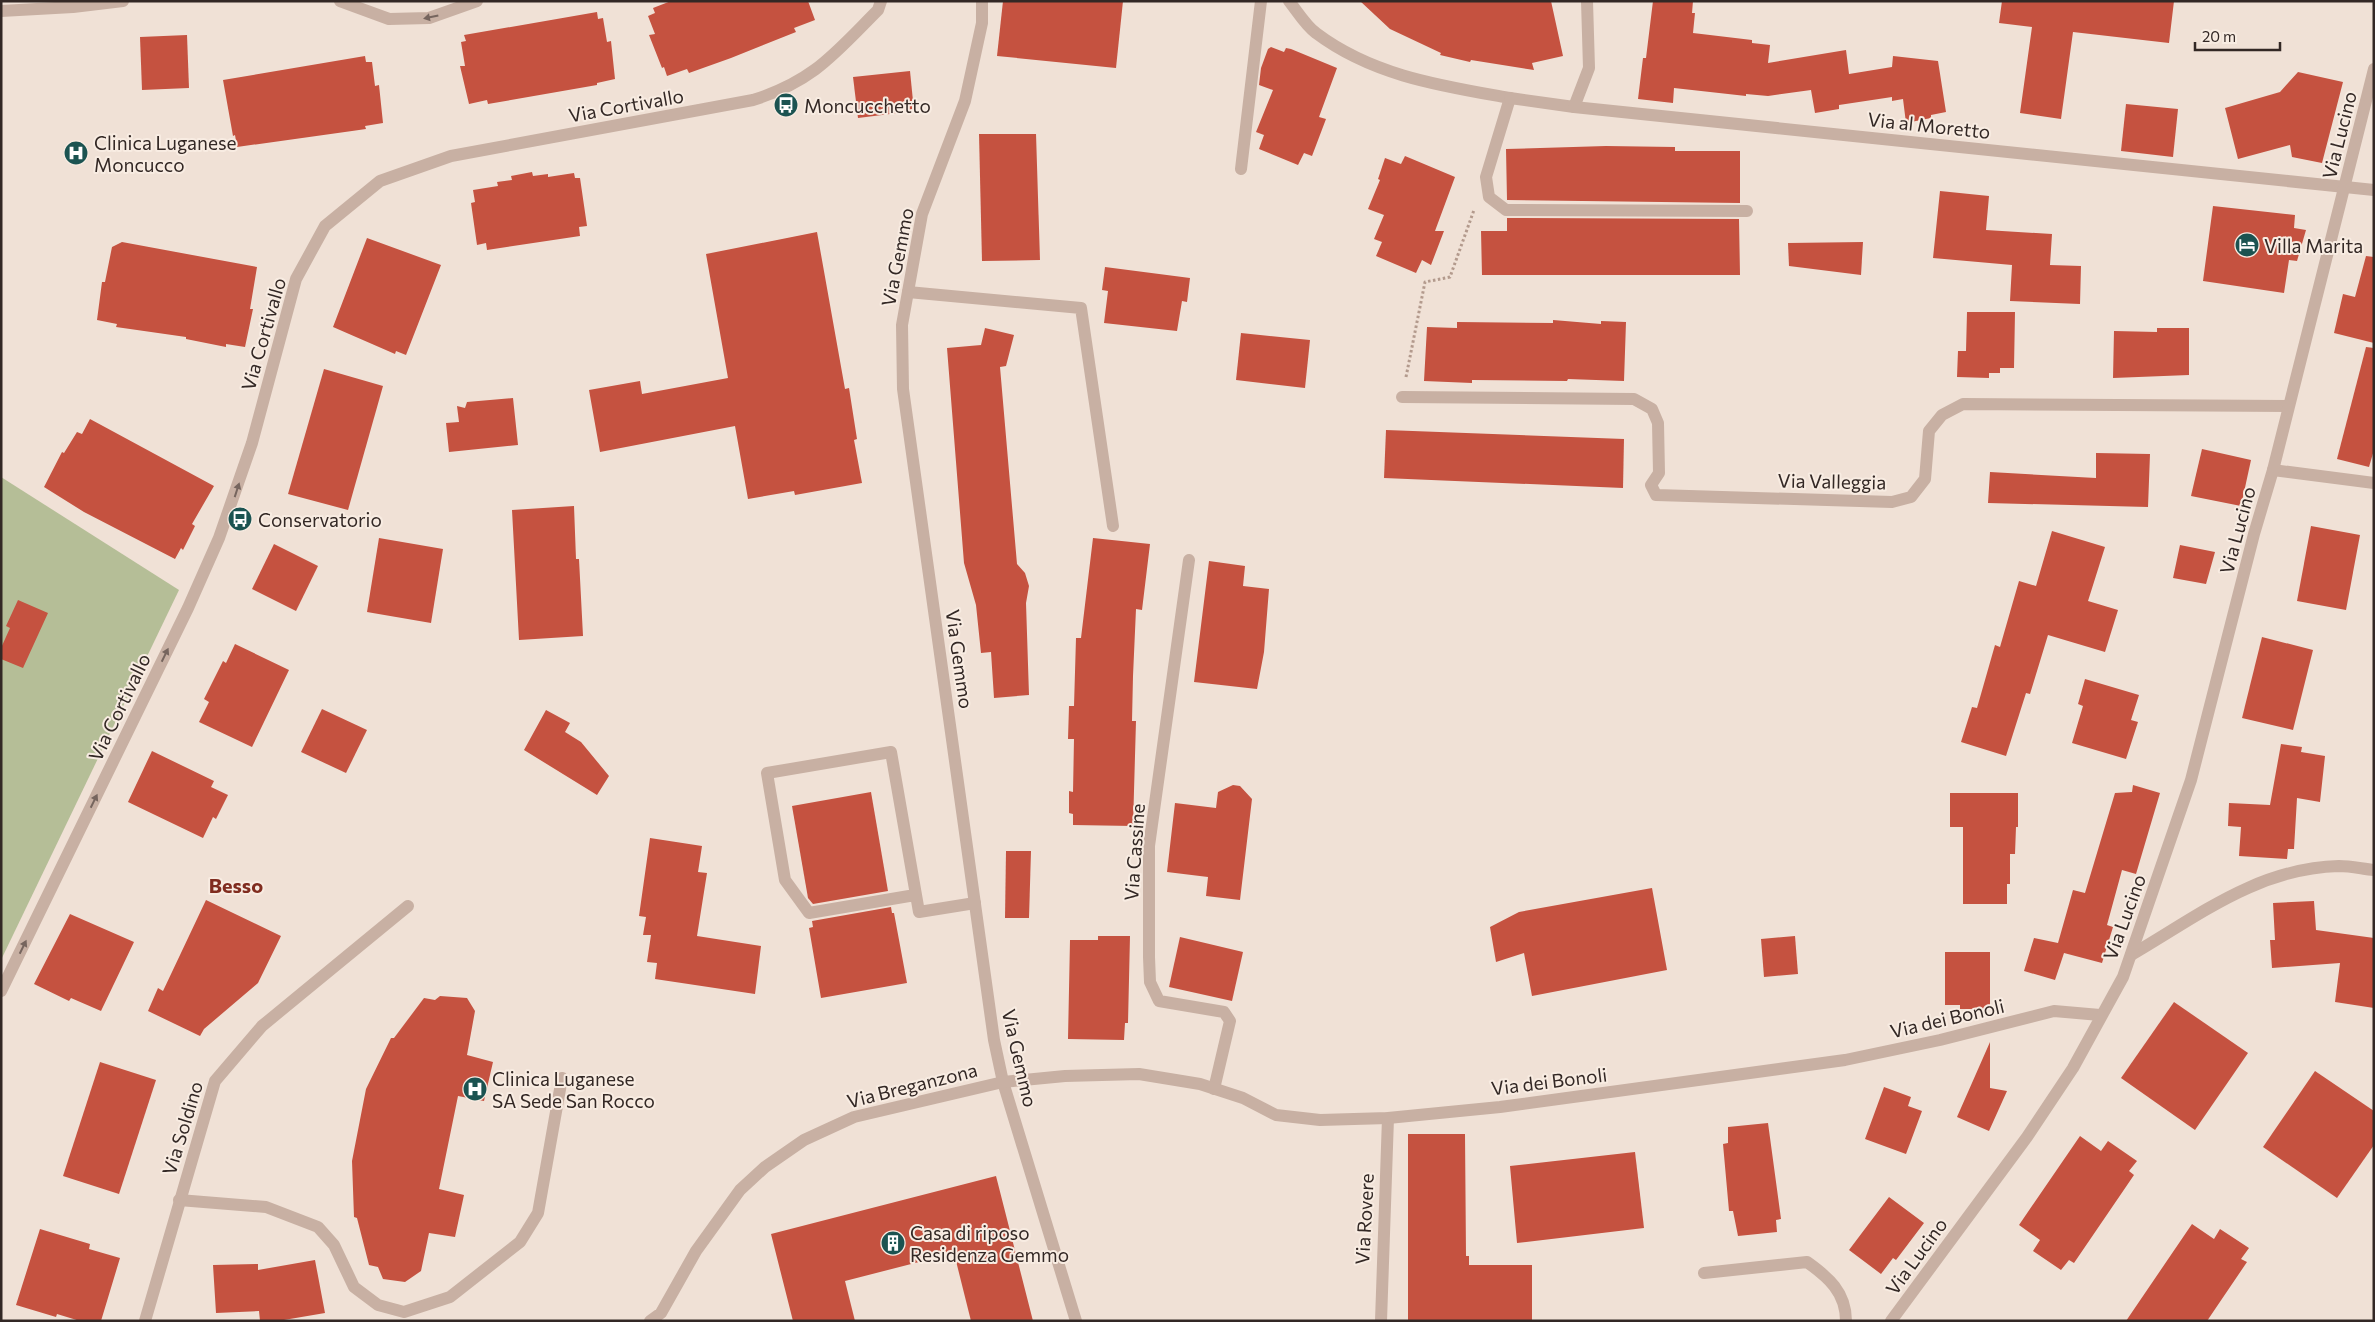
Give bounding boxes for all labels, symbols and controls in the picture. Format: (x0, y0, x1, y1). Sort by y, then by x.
one-way arrow (422, 13, 438, 21)
scale bar (2195, 20, 2280, 52)
text: 20 m (2202, 27, 2236, 45)
street label: Via Cortivallo (567, 84, 685, 126)
street label: Via Lucino (2317, 89, 2361, 181)
bus stop icon: Moncucchetto (773, 92, 799, 118)
place label: Moncucchetto (804, 94, 931, 117)
street label: Via al Moretto (1866, 107, 1992, 143)
place label: Clinica Luganese Moncucco (94, 131, 237, 176)
hospital icon: Clinica Luganese Moncucco (63, 140, 89, 166)
street label: Via Gemmo (876, 206, 918, 308)
hotel icon: Villa Marita (2234, 232, 2260, 258)
place label: Villa Marita (2264, 234, 2363, 257)
street label: Via Cortivallo (236, 275, 290, 393)
street label: Via Valleggia (1778, 469, 1886, 493)
one-way arrow (233, 482, 241, 497)
street label: Via Lucino (2214, 484, 2260, 576)
bus stop icon: Conservatorio (227, 506, 253, 532)
place label: Conservatorio (258, 508, 382, 531)
street label: Via Gemmo (942, 608, 978, 710)
one-way arrow (161, 648, 169, 662)
street label: Via Cortivallo (83, 650, 155, 764)
one-way arrow (90, 794, 98, 808)
street label: Via Cassine (1119, 803, 1149, 901)
street label: Via Lucino (2098, 871, 2150, 963)
district label: Besso (209, 873, 263, 897)
one-way arrow (19, 940, 27, 954)
street label: Via dei Bonoli (1888, 994, 2006, 1042)
street label: Via Gemmo (998, 1007, 1042, 1109)
street label: Via Breganzona (844, 1058, 980, 1112)
street label: Via dei Bonoli (1490, 1062, 1608, 1100)
place label: Clinica Luganese SA Sede San Rocco (492, 1067, 655, 1112)
hospital icon: Clinica Luganese SA Sede San Rocco (462, 1076, 488, 1102)
street label: Via Soldino (157, 1078, 207, 1178)
street label: Via Rovere (1350, 1173, 1378, 1265)
street label: Via Lucino (1880, 1213, 1952, 1299)
place label: Casa di riposo Residenza Gemmo (910, 1221, 1069, 1266)
building icon: Casa di riposo Residenza Gemmo (880, 1230, 906, 1256)

